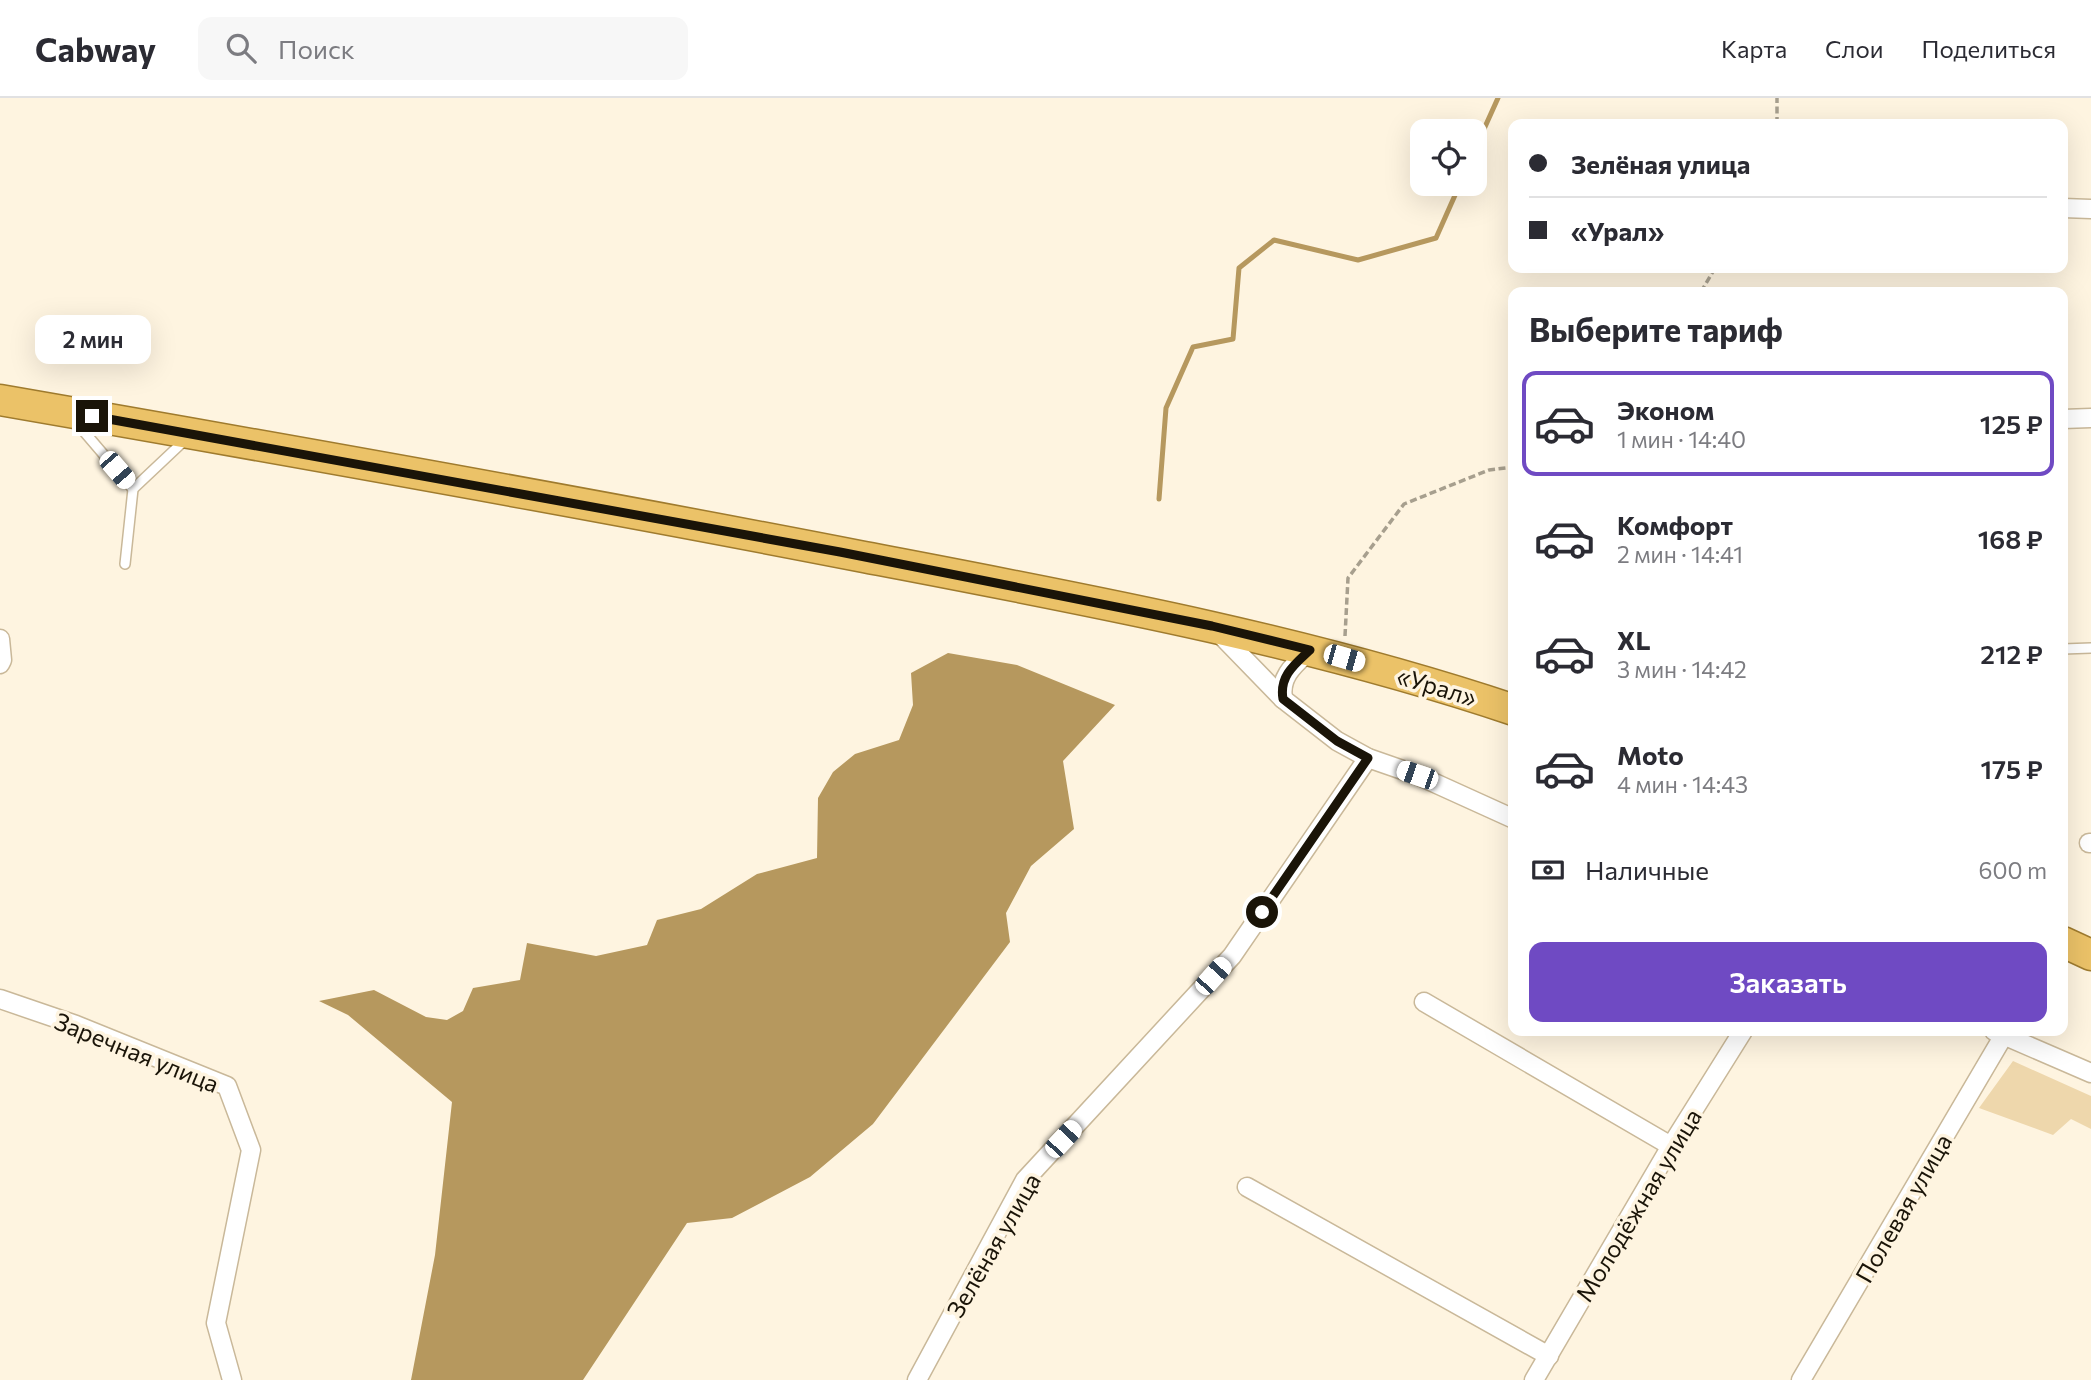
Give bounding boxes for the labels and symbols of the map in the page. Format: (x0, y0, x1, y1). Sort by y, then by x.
callout: 2 мин (34, 314, 150, 364)
route end (76, 400, 108, 432)
car (96, 447, 139, 493)
car (1321, 642, 1368, 674)
street label: «Урал» (1394, 660, 1480, 712)
car (1394, 758, 1441, 792)
route start (1246, 896, 1278, 928)
car (1192, 953, 1235, 999)
street label: Заречная улица (51, 1006, 223, 1098)
street label: Молодёжная улица (1569, 1103, 1707, 1307)
car (1041, 1116, 1086, 1162)
street label: Полевая улица (1849, 1129, 1957, 1287)
street label: Зелёная улица (940, 1168, 1046, 1322)

